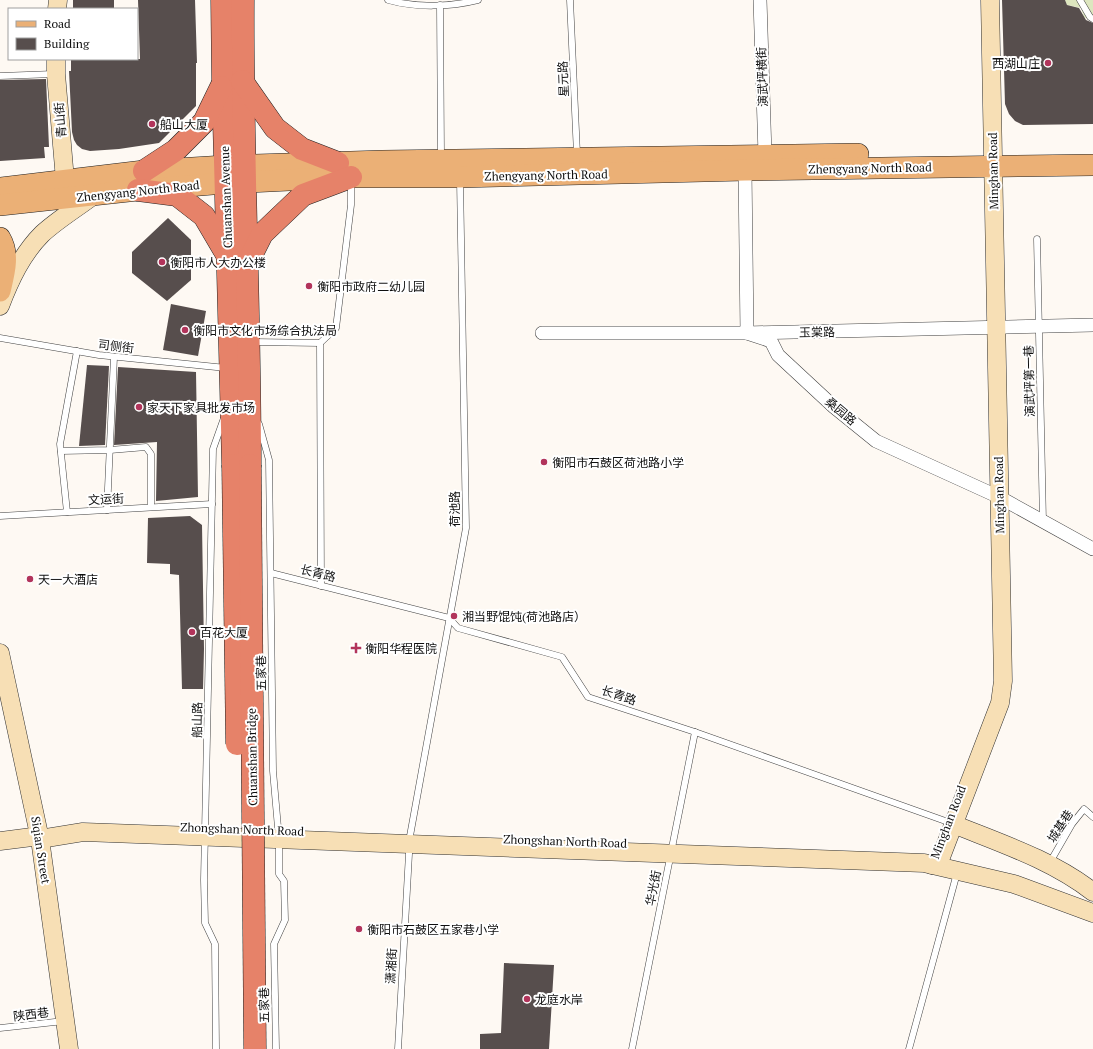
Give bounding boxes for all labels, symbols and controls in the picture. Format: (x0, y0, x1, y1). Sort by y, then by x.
legend (8, 8, 138, 60)
text: Road (44, 16, 71, 31)
text: Building (44, 36, 90, 51)
street label: 演武坪横街 (753, 47, 771, 107)
place label: 西湖山庄 (992, 56, 1040, 71)
marker: 西湖山庄 (1043, 58, 1053, 68)
street label: 星元路 (555, 61, 571, 97)
street label: 青山街 (51, 101, 69, 139)
place label: 船山大厦 (160, 117, 208, 132)
marker: 船山大厦 (147, 119, 157, 129)
street label: Minghan Road (985, 132, 1001, 210)
street label: Chuanshan Avenue (217, 146, 235, 248)
street label: Zhengyang North Road (808, 159, 932, 177)
street label: Zhengyang North Road (484, 166, 608, 184)
street label: Zhengyang North Road (76, 177, 201, 205)
place label: 衡阳市人大办公楼 (170, 255, 266, 270)
marker: 衡阳市人大办公楼 (157, 257, 167, 267)
place label: 衡阳市政府二幼儿园 (317, 279, 425, 294)
marker: 衡阳市政府二幼儿园 (304, 281, 314, 291)
place label: 衡阳市文化市场综合执法局 (193, 323, 337, 338)
street label: 玉棠路 (799, 324, 835, 340)
marker: 衡阳市文化市场综合执法局 (180, 325, 190, 335)
street label: 司侧街 (97, 336, 135, 356)
street label: 演武坪第一巷 (1021, 345, 1037, 417)
street label: 桑园路 (822, 394, 860, 428)
place label: 家天下家具批发市场 (147, 400, 255, 415)
marker: 家天下家具批发市场 (134, 402, 144, 412)
place label: 衡阳市石鼓区荷池路小学 (552, 455, 684, 470)
street label: Minghan Road (991, 456, 1007, 534)
marker: 衡阳市石鼓区荷池路小学 (539, 457, 549, 467)
street label: 文运街 (88, 491, 124, 507)
street label: 荷池路 (447, 491, 462, 527)
street label: 长青路 (299, 561, 337, 585)
place label: 天一大酒店 (38, 572, 98, 587)
marker: 天一大酒店 (25, 574, 35, 584)
place label: 湘当野馄饨(荷池路店） (462, 609, 586, 624)
marker: 湘当野馄饨(荷池路店） (449, 611, 459, 621)
place label: 百花大厦 (200, 625, 248, 640)
marker: 百花大厦 (187, 627, 197, 637)
place label: 衡阳华程医院 (365, 641, 437, 656)
marker: 衡阳华程医院 (350, 642, 362, 654)
street label: 五家巷 (253, 655, 269, 691)
street label: 长青路 (600, 682, 638, 708)
street label: 船山路 (189, 702, 205, 738)
street label: Chuanshan Bridge (244, 708, 260, 806)
street label: Minghan Road (927, 783, 969, 861)
street label: 城基巷 (1044, 807, 1076, 845)
street label: Siqian Street (28, 815, 54, 885)
street label: Zhongshan North Road (180, 819, 305, 839)
street label: Zhongshan North Road (503, 831, 628, 851)
street label: 华光街 (642, 869, 664, 907)
place label: 衡阳市石鼓区五家巷小学 (367, 922, 499, 937)
marker: 衡阳市石鼓区五家巷小学 (354, 924, 364, 934)
street label: 潇湘街 (383, 948, 399, 984)
street label: 五家巷 (256, 987, 272, 1023)
place label: 龙庭水岸 (535, 992, 583, 1007)
marker: 龙庭水岸 (522, 994, 532, 1004)
street label: 陕西巷 (12, 1004, 50, 1024)

